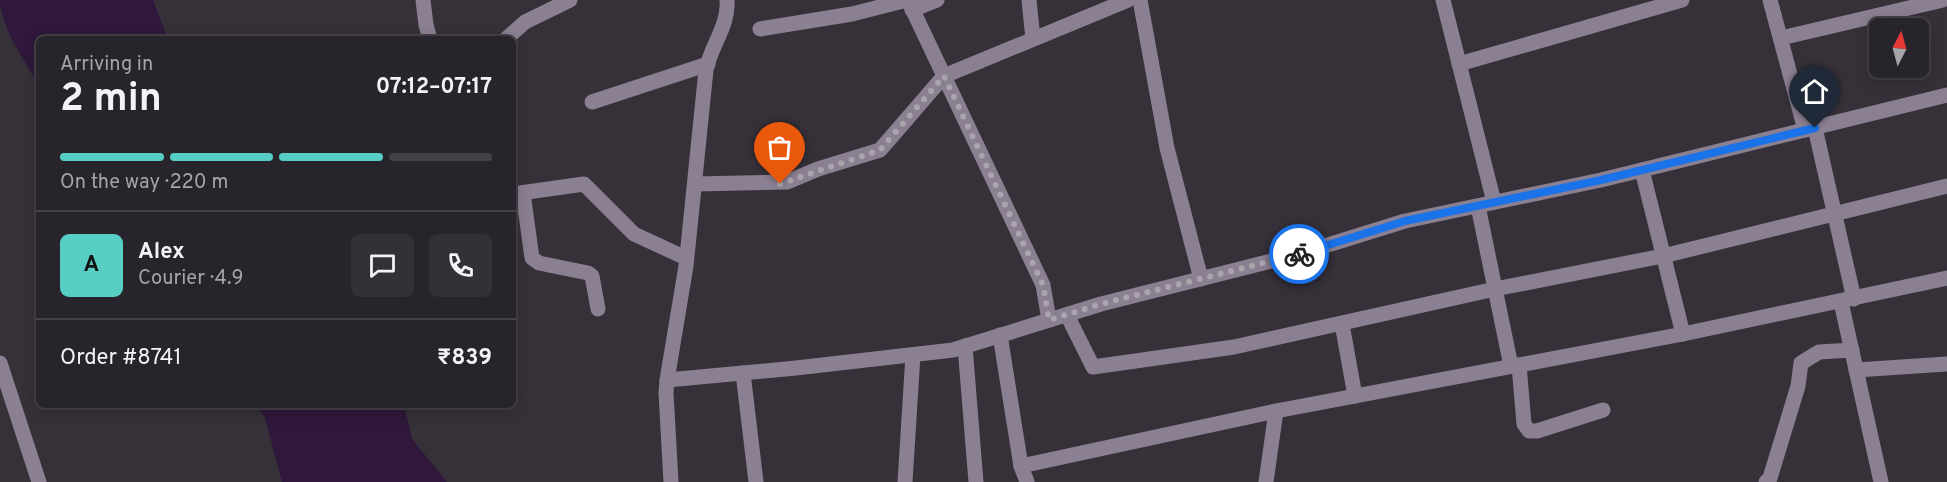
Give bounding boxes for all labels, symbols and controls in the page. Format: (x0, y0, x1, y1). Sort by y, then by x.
north arrow (1869, 18, 1929, 78)
map controls (1869, 18, 1929, 78)
text: Arriving in (60, 52, 153, 78)
pin (1789, 66, 1840, 128)
text: 07:12–07:17 (376, 74, 492, 101)
icon: home (1798, 75, 1831, 108)
text: 2 min (60, 76, 162, 125)
pin (754, 122, 805, 184)
icon: bag (763, 131, 796, 164)
text: On the way · 220 m (60, 170, 228, 196)
courier (1269, 224, 1329, 284)
button: chat (351, 234, 414, 297)
button: phone (429, 234, 492, 297)
icon: bike (1283, 238, 1316, 271)
text: Alex (138, 239, 185, 266)
text: A (84, 252, 99, 279)
text: Courier · 4.9 (138, 266, 243, 292)
text: Order #8741 (60, 345, 182, 372)
text: ₹839 (437, 345, 492, 372)

